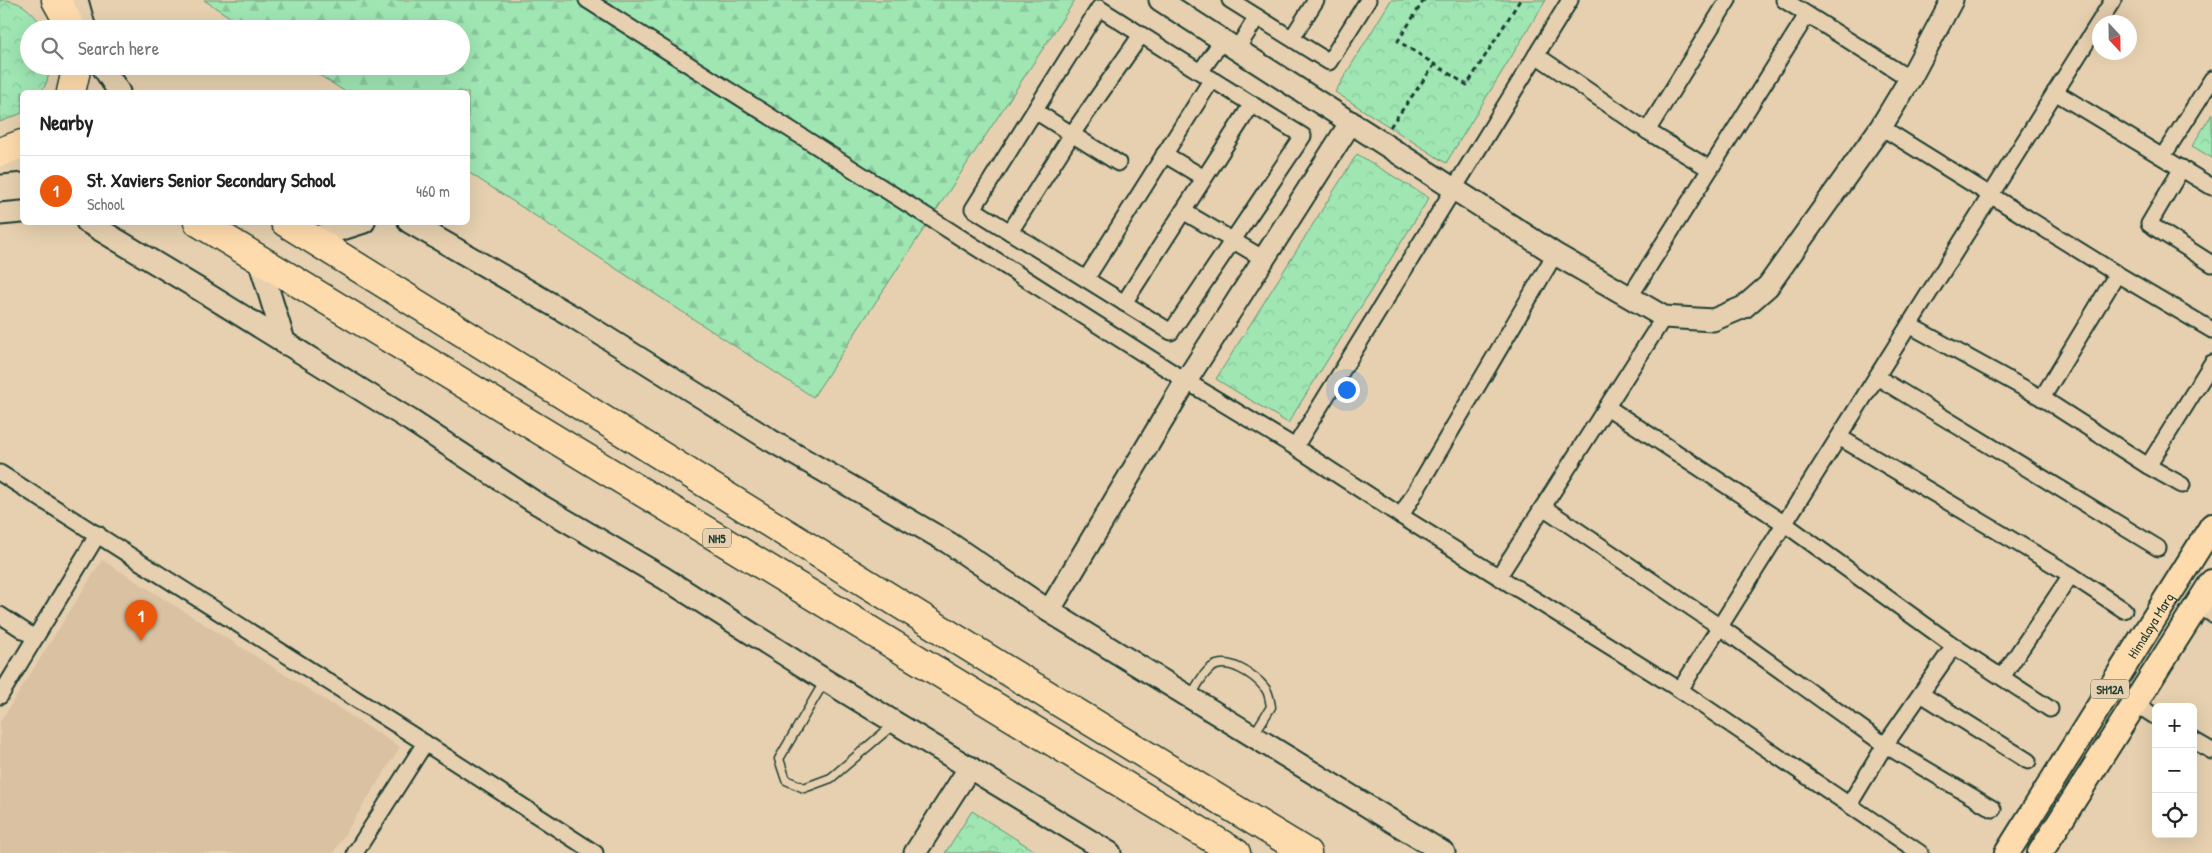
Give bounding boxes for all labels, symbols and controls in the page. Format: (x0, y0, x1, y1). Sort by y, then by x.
north arrow (2092, 15, 2137, 60)
search box (20, 20, 470, 75)
icon: search (38, 34, 66, 62)
text: Search here (78, 35, 159, 61)
text: Nearby (40, 108, 93, 137)
text: St. Xaviers Senior Secondary School (87, 167, 335, 193)
text: 1 (53, 180, 59, 202)
text: 460 m (416, 180, 450, 202)
text: School (87, 193, 124, 215)
your location (1334, 377, 1360, 403)
road number: NH5 (703, 528, 731, 548)
street label: Himalaya Marg (2122, 589, 2178, 662)
pin: 1 (125, 600, 157, 641)
road number: SH12A (2091, 680, 2129, 699)
map controls (2152, 703, 2197, 838)
button: + (2152, 703, 2197, 748)
button: − (2152, 748, 2197, 793)
button: locate (2152, 793, 2197, 838)

